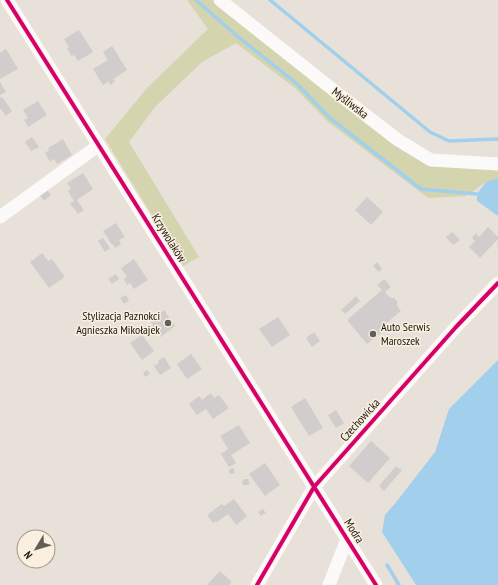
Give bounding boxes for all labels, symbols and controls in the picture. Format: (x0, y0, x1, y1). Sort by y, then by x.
street label: Myśliwska (329, 84, 372, 122)
street label: Krzywolaków (149, 211, 191, 265)
place label: Stylizacja Paznokci Agnieszka Mikołajek (76, 308, 160, 337)
marker: Stylizacja Paznokci Agnieszka Mikołajek (163, 318, 173, 328)
place label: Auto Serwis Maroszek (381, 319, 430, 348)
marker: Auto Serwis Maroszek (368, 329, 378, 339)
street label: Czechowicka (337, 395, 383, 444)
street label: Modra (341, 516, 368, 546)
north arrow (16, 529, 56, 569)
text: N (21, 548, 35, 562)

